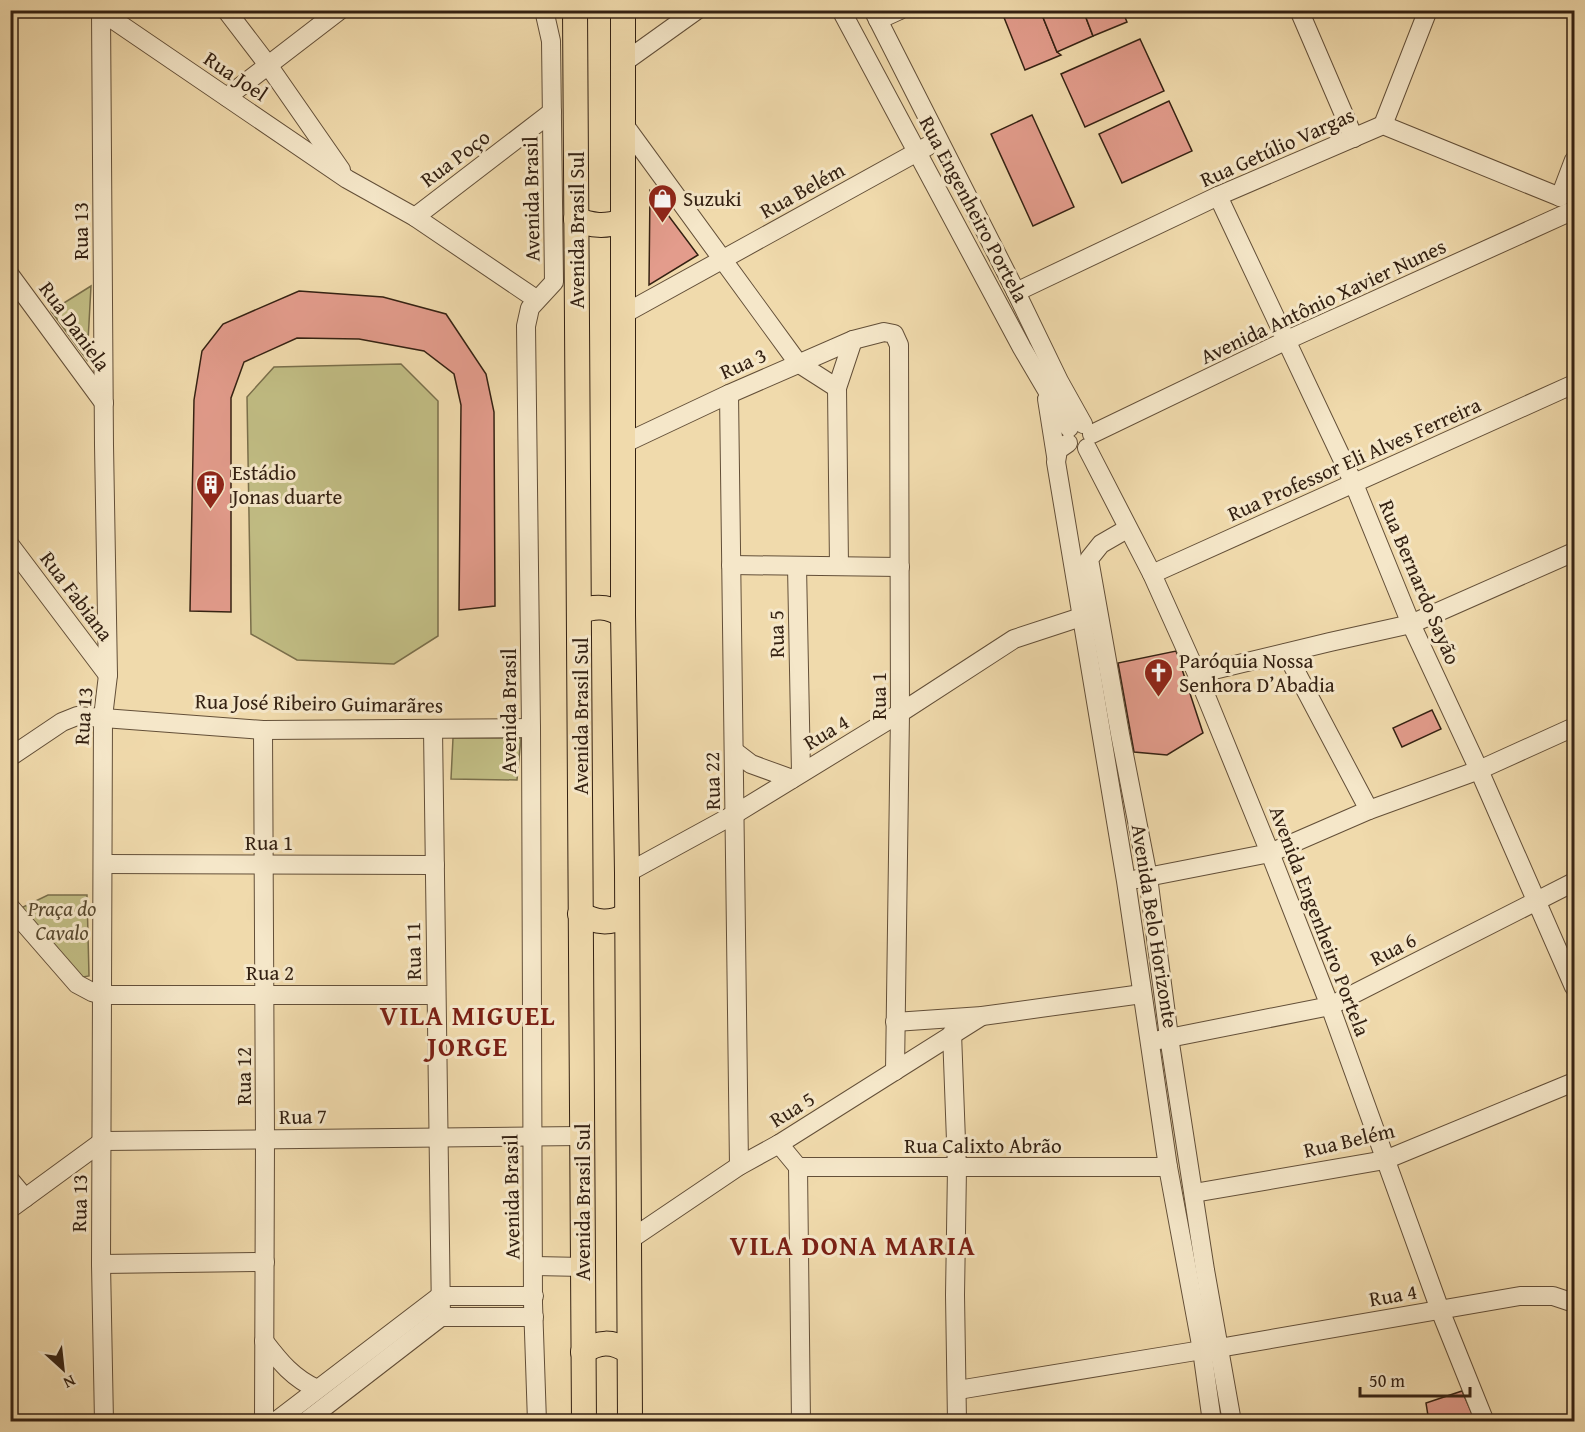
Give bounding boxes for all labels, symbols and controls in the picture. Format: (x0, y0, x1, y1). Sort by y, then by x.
street label: Rua Joel (198, 43, 274, 109)
street label: Rua Getúlio Vargas (1195, 99, 1359, 195)
street label: Rua Engenheiro Portela (912, 110, 1036, 308)
street label: Rua Poço (414, 122, 496, 194)
street label: Avenida Brasil (514, 136, 548, 262)
street label: Avenida Brasil Sul (561, 151, 592, 309)
street label: Rua Belém (754, 154, 850, 226)
shop icon: Suzuki (646, 182, 678, 224)
place label: Suzuki (683, 183, 742, 214)
street label: Rua 13 (65, 202, 96, 260)
street label: Avenida Antônio Xavier Nunes (1195, 230, 1451, 372)
street label: Rua Daniela (32, 275, 118, 377)
street label: Rua 3 (715, 339, 771, 387)
street label: Rua Professor Eli Alves Ferreira (1222, 389, 1486, 529)
place label: Estádio Jonas duarte (229, 457, 343, 512)
building icon: Estádio Jonas duarte (195, 468, 227, 510)
street label: Rua Bernardo Sayão (1371, 495, 1469, 669)
street label: Rua Fabiana (33, 544, 121, 648)
street label: Rua 5 (760, 610, 792, 658)
street label: Avenida Brasil Sul (565, 637, 596, 795)
place label: Paróquia Nossa Senhora D’Abadia (1179, 645, 1335, 700)
street label: Avenida Brasil (493, 648, 524, 774)
church icon: Paróquia Nossa Senhora D’Abadia (1142, 656, 1174, 698)
street label: Rua 1 (863, 672, 894, 720)
street label: Rua José Ribeiro Guimarãres (195, 685, 443, 721)
street label: Rua 13 (66, 686, 100, 746)
street label: Rua 4 (797, 706, 855, 758)
street label: Rua 22 (696, 752, 728, 810)
street label: Avenida Engenheiro Portela (1262, 801, 1378, 1041)
street label: Avenida Belo Horizonte (1124, 822, 1186, 1030)
street label: Rua 1 (245, 827, 293, 858)
park label: Praça do Cavalo (27, 893, 96, 948)
street label: Rua 11 (397, 922, 429, 980)
street label: Rua 6 (1365, 924, 1421, 974)
street label: Rua 2 (246, 957, 294, 988)
district label: VILA MIGUEL JORGE (380, 995, 556, 1066)
street label: Rua 12 (228, 1047, 259, 1105)
street label: Rua 5 (763, 1083, 821, 1135)
street label: Rua 7 (279, 1100, 327, 1132)
street label: Rua Belém (1300, 1114, 1398, 1166)
street label: Avenida Brasil Sul (567, 1123, 598, 1281)
street label: Rua Calixto Abrão (904, 1130, 1062, 1161)
street label: Avenida Brasil (494, 1134, 528, 1260)
street label: Rua 13 (63, 1174, 95, 1232)
district label: VILA DONA MARIA (730, 1225, 976, 1265)
street label: Rua 4 (1367, 1276, 1419, 1314)
north arrow (33, 1339, 93, 1399)
scale bar (1360, 1360, 1470, 1398)
text: 50 m (1369, 1367, 1405, 1394)
text: N (59, 1369, 80, 1396)

